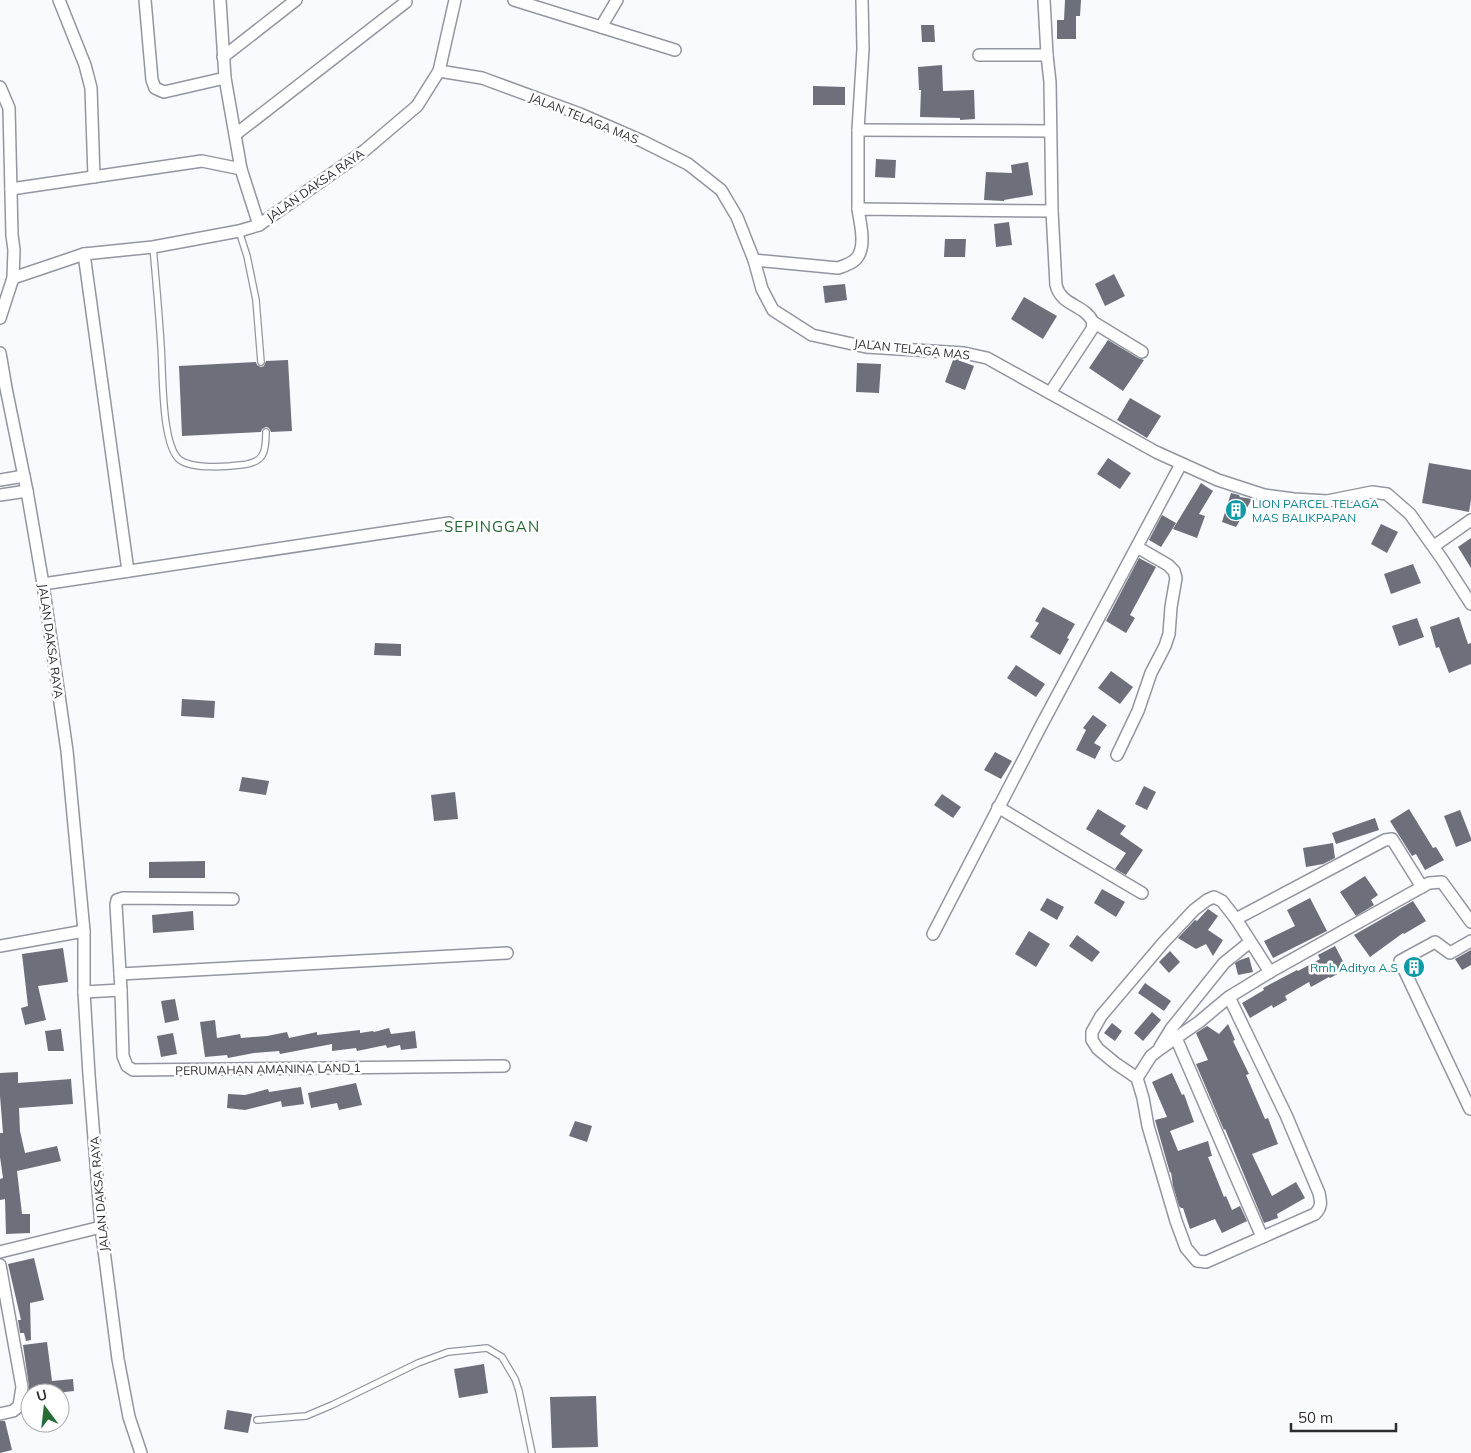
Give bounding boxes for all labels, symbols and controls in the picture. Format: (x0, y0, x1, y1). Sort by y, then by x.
street label: JALAN TELAGA MAS (527, 89, 641, 147)
street label: JALAN DAKSA RAYA (263, 146, 367, 224)
street label: JALAN TELAGA MAS (853, 335, 971, 363)
place label: LION PARCEL TELAGA MAS BALIKPAPAN (1252, 496, 1379, 525)
building icon: LION PARCEL TELAGA MAS BALIKPAPAN (1224, 498, 1248, 522)
district label: SEPINGGAN (444, 517, 540, 536)
street label: JALAN DAKSA RAYA (36, 583, 67, 700)
building icon: Rmh Aditya A.S (1402, 955, 1426, 979)
place label: Rmh Aditya A.S (1310, 960, 1398, 975)
street label: PERUMAHAN AMANINA LAND 1 (175, 1060, 361, 1078)
street label: JALAN DAKSA RAYA (86, 1135, 112, 1252)
north arrow (20, 1383, 70, 1433)
text: U (34, 1385, 49, 1405)
scale bar (1291, 1400, 1396, 1432)
text: 50 m (1298, 1408, 1333, 1427)

